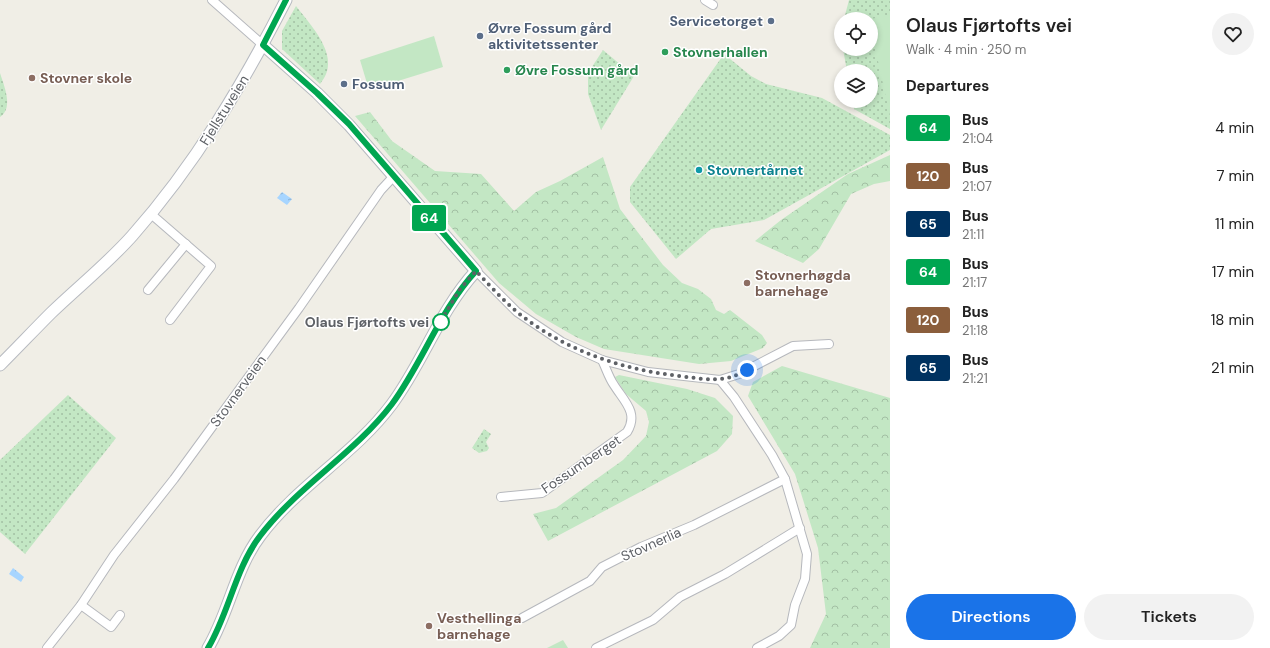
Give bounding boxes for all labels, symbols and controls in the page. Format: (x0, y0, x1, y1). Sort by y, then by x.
place label: Servicetorget (669, 12, 763, 30)
map controls (834, 12, 878, 108)
button: locate (834, 12, 878, 56)
text: Olaus Fjørtofts vei (906, 13, 1072, 38)
button: heart (1212, 13, 1254, 55)
marker: Servicetorget (766, 16, 776, 26)
place label: Øvre Fossum gård aktivitetssenter (488, 19, 611, 53)
marker: Øvre Fossum gård aktivitetssenter (475, 31, 485, 41)
text: Walk · 4 min · 250 m (906, 41, 1026, 58)
place label: Stovnerhallen (673, 43, 768, 61)
marker: Stovnerhallen (660, 47, 670, 57)
place label: Øvre Fossum gård (515, 61, 638, 79)
button: layers (834, 64, 878, 108)
marker: Øvre Fossum gård (502, 65, 512, 75)
place label: Stovner skole (40, 69, 132, 87)
street label: Fjellstuveien (195, 71, 253, 149)
marker: Stovner skole (27, 73, 37, 83)
place label: Fossum (352, 75, 405, 93)
text: Departures (906, 76, 989, 96)
marker: Fossum (339, 79, 349, 89)
text: Bus (962, 110, 989, 130)
text: 4 min (1215, 118, 1254, 138)
text: 64 (919, 119, 937, 137)
text: 21:04 (962, 130, 993, 147)
text: Bus (962, 158, 989, 178)
place label: Stovnertårnet (707, 161, 803, 179)
marker: Stovnertårnet (694, 165, 704, 175)
text: 7 min (1216, 166, 1254, 186)
text: 120 (917, 167, 939, 185)
text: 21:07 (962, 178, 992, 195)
line badge: 64 (411, 205, 447, 231)
text: Bus (962, 206, 989, 226)
text: 64 (420, 209, 438, 227)
text: 11 min (1215, 214, 1254, 234)
text: 65 (919, 215, 937, 233)
text: 21:11 (962, 226, 984, 243)
text: Bus (962, 254, 989, 274)
text: 17 min (1212, 262, 1254, 282)
text: 64 (919, 263, 937, 281)
place label: Stovnerhøgda barnehage (755, 266, 851, 300)
text: 21:17 (962, 274, 987, 291)
marker: Stovnerhøgda barnehage (742, 278, 752, 288)
text: Bus (962, 302, 989, 322)
text: 18 min (1211, 310, 1254, 330)
text: 120 (917, 311, 939, 329)
place label: Olaus Fjørtofts vei (305, 313, 429, 331)
marker: Olaus Fjørtofts vei (432, 313, 450, 331)
text: 21:18 (962, 322, 988, 339)
text: Bus (962, 350, 989, 370)
street label: Stovnerveien (206, 352, 270, 430)
text: 21 min (1211, 358, 1254, 378)
text: 65 (919, 359, 937, 377)
your location (737, 360, 757, 380)
text: 21:21 (962, 370, 988, 387)
street label: Fossumberget (538, 431, 624, 497)
street label: Stovnerlia (618, 523, 684, 565)
button: Directions (906, 594, 1076, 640)
button: Tickets (1084, 594, 1254, 640)
place label: Vesthellinga barnehage (437, 609, 521, 643)
marker: Vesthellinga barnehage (424, 621, 434, 631)

